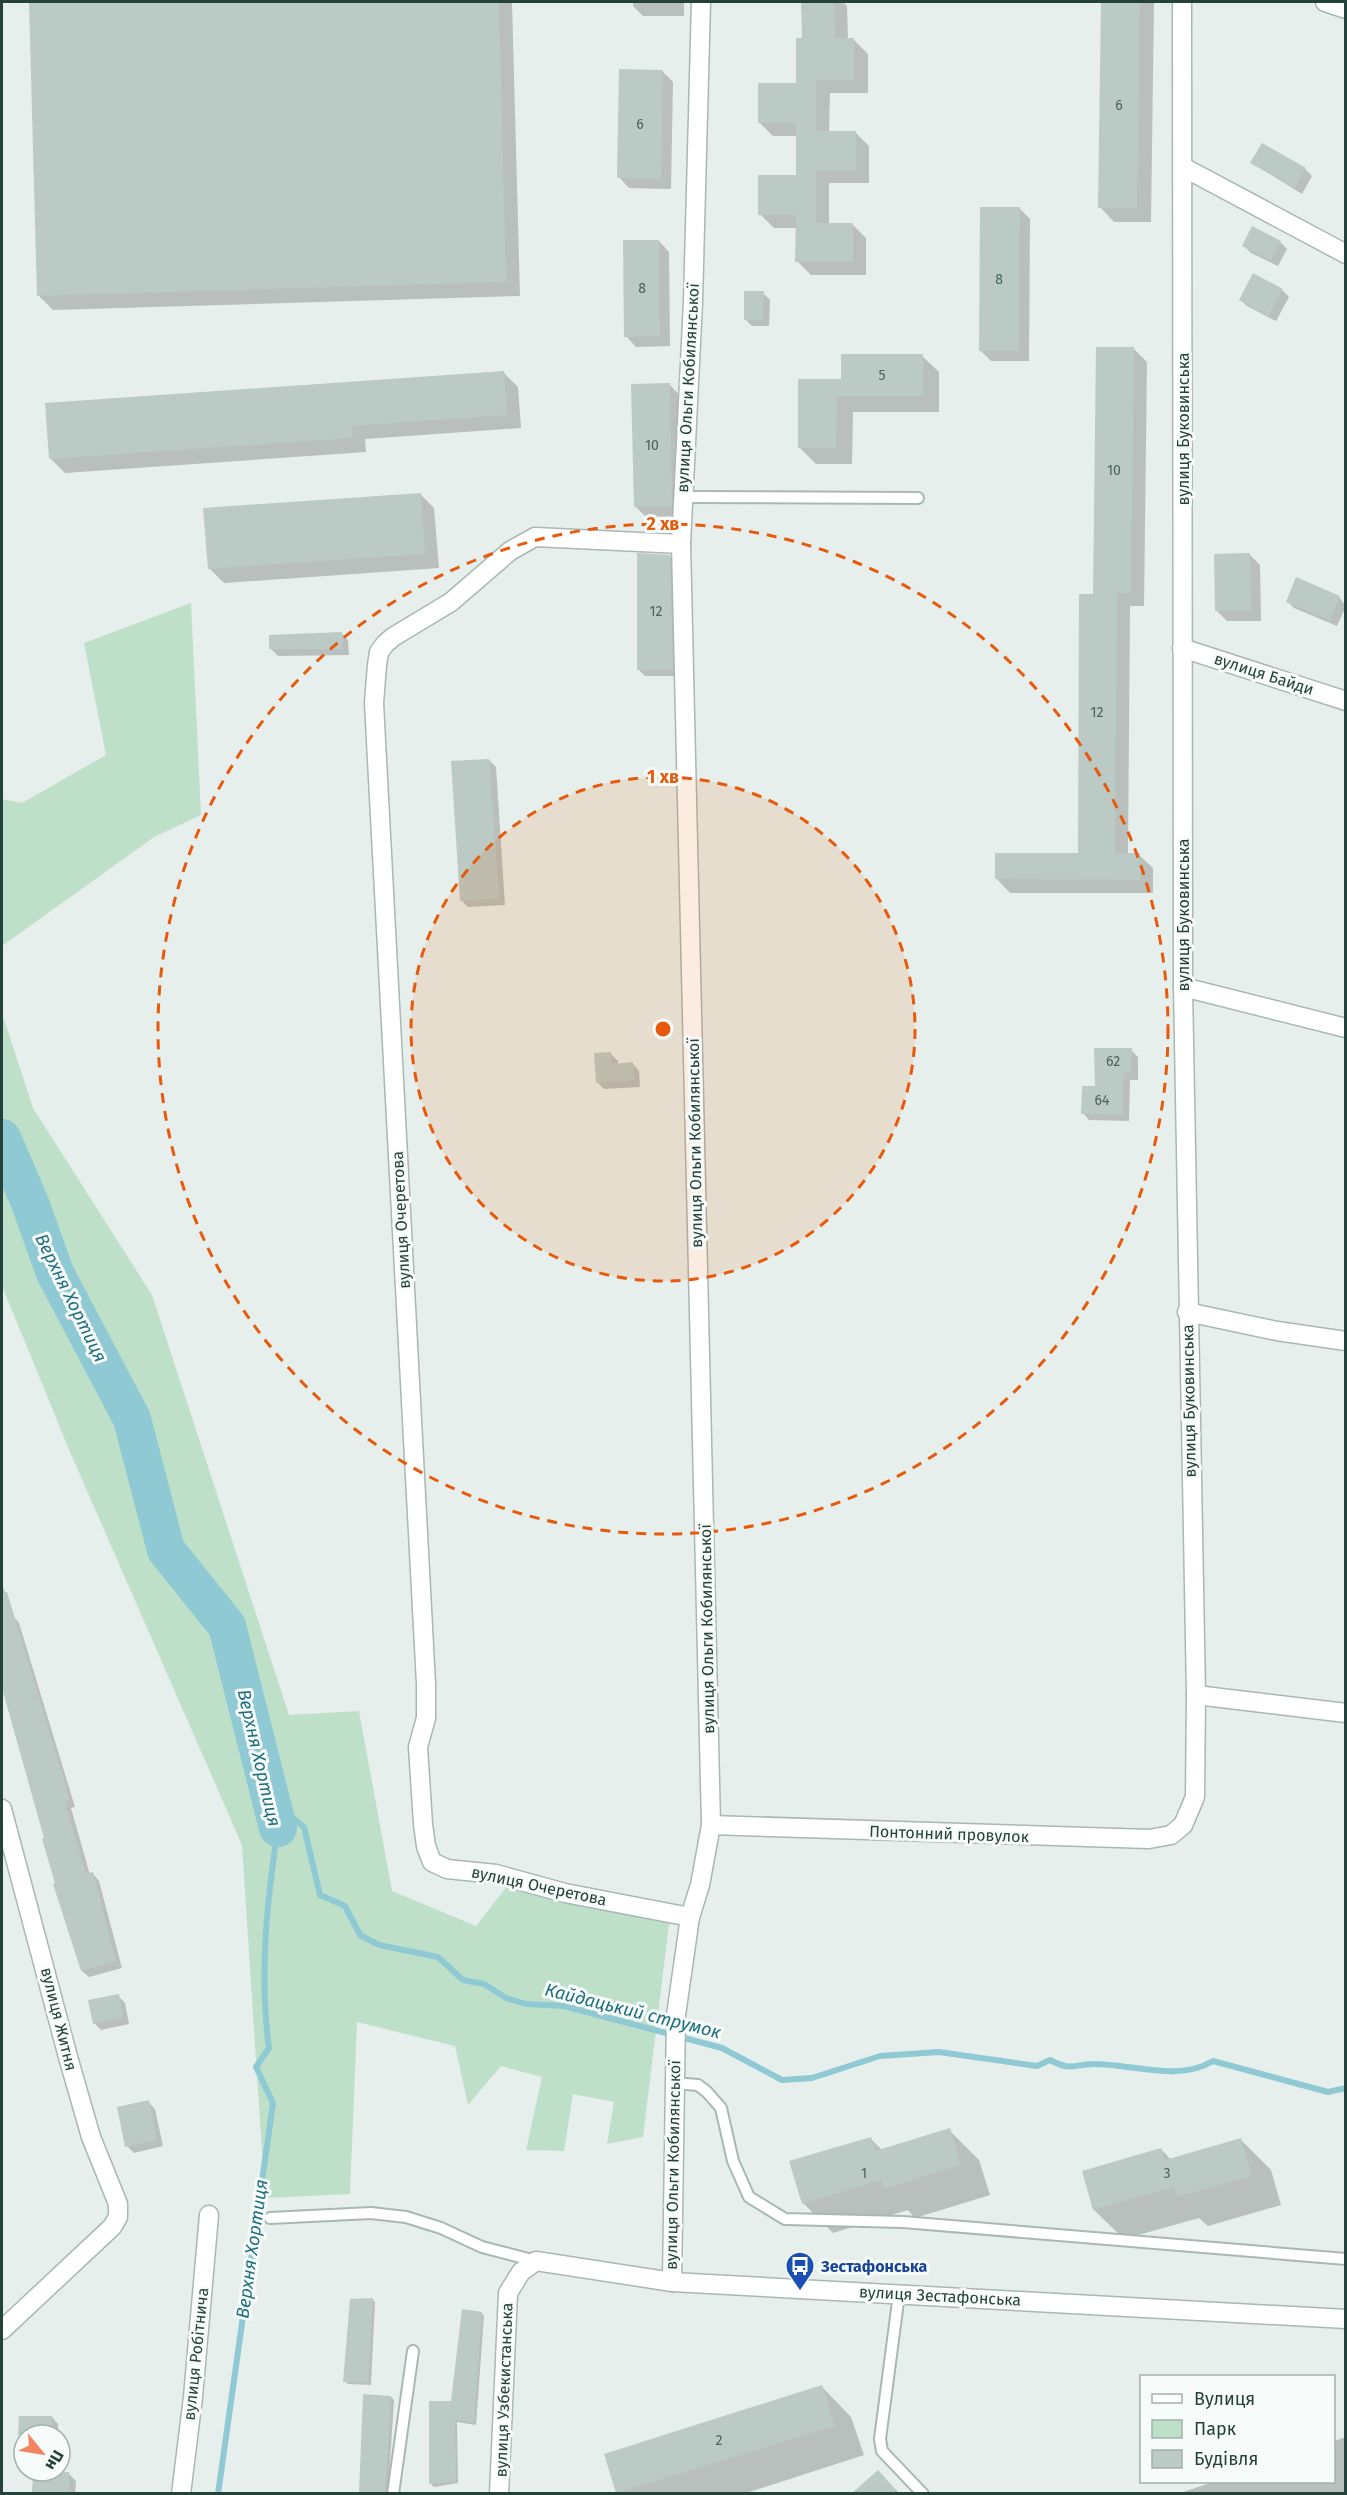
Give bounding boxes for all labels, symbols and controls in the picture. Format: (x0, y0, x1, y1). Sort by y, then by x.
house number: 6 (1115, 97, 1123, 114)
house number: 6 (636, 116, 644, 133)
house number: 8 (995, 271, 1003, 288)
house number: 8 (638, 280, 646, 297)
street label: вулиця Ольги Кобилянської (673, 282, 703, 493)
street label: вулиця Буковинська (1174, 352, 1193, 506)
house number: 5 (878, 367, 886, 384)
house number: 10 (645, 437, 659, 454)
house number: 10 (1107, 462, 1121, 479)
text: 2 хв (647, 513, 679, 535)
house number: 12 (650, 603, 663, 620)
street label: вулиця Байди (1212, 649, 1316, 699)
house number: 12 (1091, 704, 1104, 721)
text: 1 хв (647, 766, 679, 788)
street label: вулиця Буковинська (1174, 838, 1193, 992)
centre of rings (653, 1019, 673, 1039)
street label: вулиця Ольги Кобилянської (684, 1038, 706, 1248)
house number: 62 (1106, 1053, 1120, 1070)
house number: 64 (1095, 1092, 1110, 1109)
street label: вулиця Очеретова (388, 1151, 414, 1289)
water label: Верхня Хортиця (30, 1230, 112, 1366)
street label: вулиця Буковинська (1178, 1324, 1200, 1478)
street label: вулиця Ольги Кобилянської (696, 1524, 718, 1734)
water label: Верхня Хортиця (233, 1687, 285, 1829)
street label: Понтонний провулок (869, 1822, 1030, 1846)
street label: вулиця Очеретова (470, 1862, 608, 1910)
street label: вулиця Житня (37, 1965, 81, 2073)
water label: Кайдацький струмок (543, 1978, 724, 2044)
street label: вулиця Ольги Кобилянської (662, 2060, 684, 2270)
house number: 1 (861, 2165, 867, 2182)
house number: 3 (1164, 2165, 1171, 2182)
water label: Верхня Хортиця (231, 2178, 273, 2320)
bus stop icon: Зестафонська (784, 2250, 816, 2292)
place label: Зестафонська (820, 2257, 928, 2276)
street label: вулиця Зестафонська (858, 2282, 1022, 2310)
street label: вулиця Робітнича (180, 2287, 212, 2421)
street label: вулиця Узбекистанська (491, 2302, 517, 2478)
legend (1140, 2375, 1335, 2483)
text: Вулиця (1194, 2388, 1255, 2410)
text: Парк (1194, 2418, 1237, 2440)
north arrow (12, 2423, 72, 2483)
house number: 2 (716, 2432, 723, 2449)
text: Пн (41, 2447, 68, 2474)
text: Будівля (1194, 2448, 1258, 2470)

